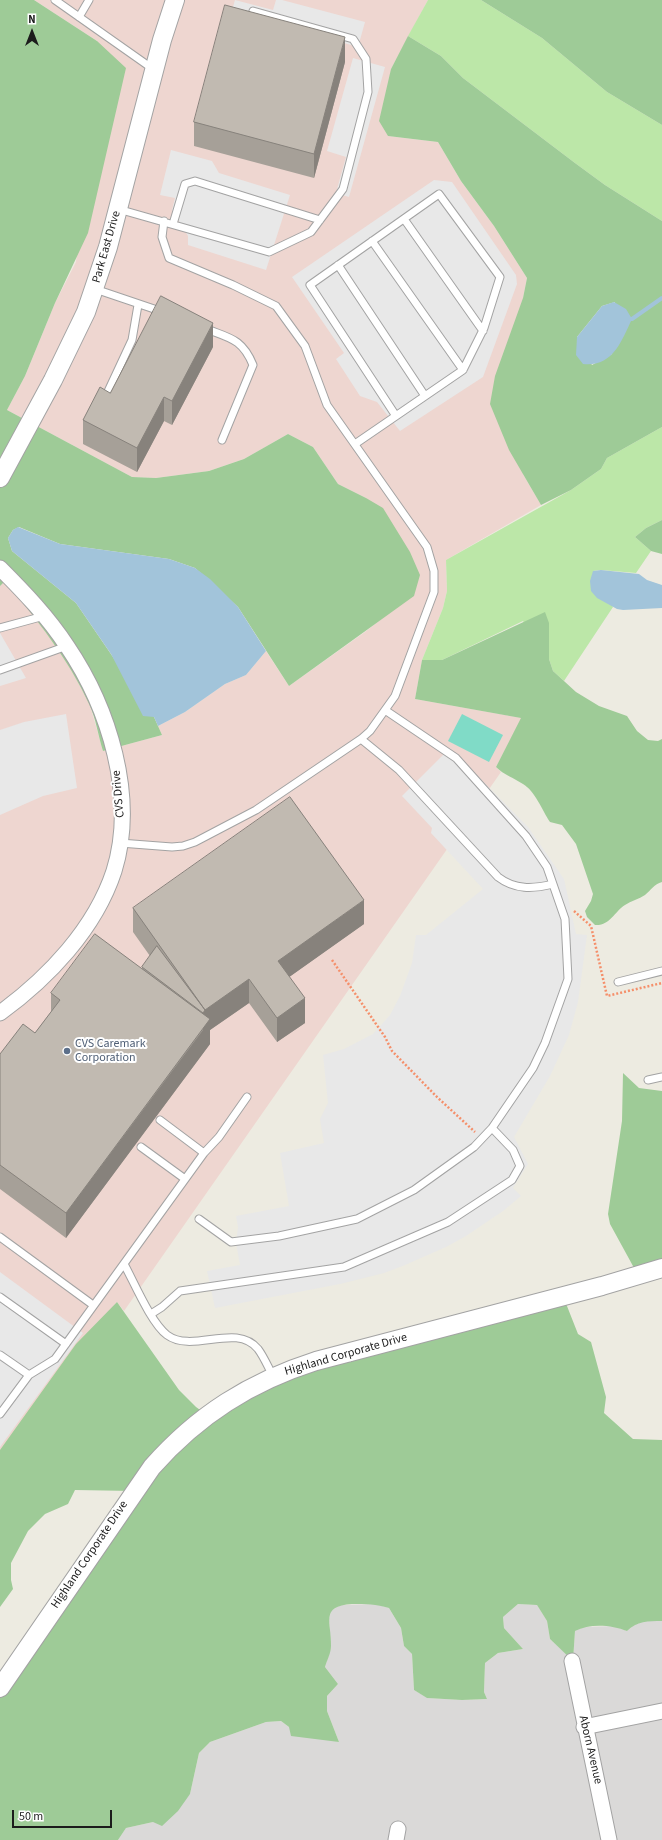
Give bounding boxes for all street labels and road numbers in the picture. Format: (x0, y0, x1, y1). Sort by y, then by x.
street label: Park East Drive (90, 209, 124, 285)
street label: CVS Drive (110, 770, 128, 818)
street label: Highland Corporate Drive (283, 1331, 409, 1379)
street label: Highland Corporate Drive (49, 1498, 131, 1612)
street label: Aborn Avenue (575, 1714, 605, 1786)

